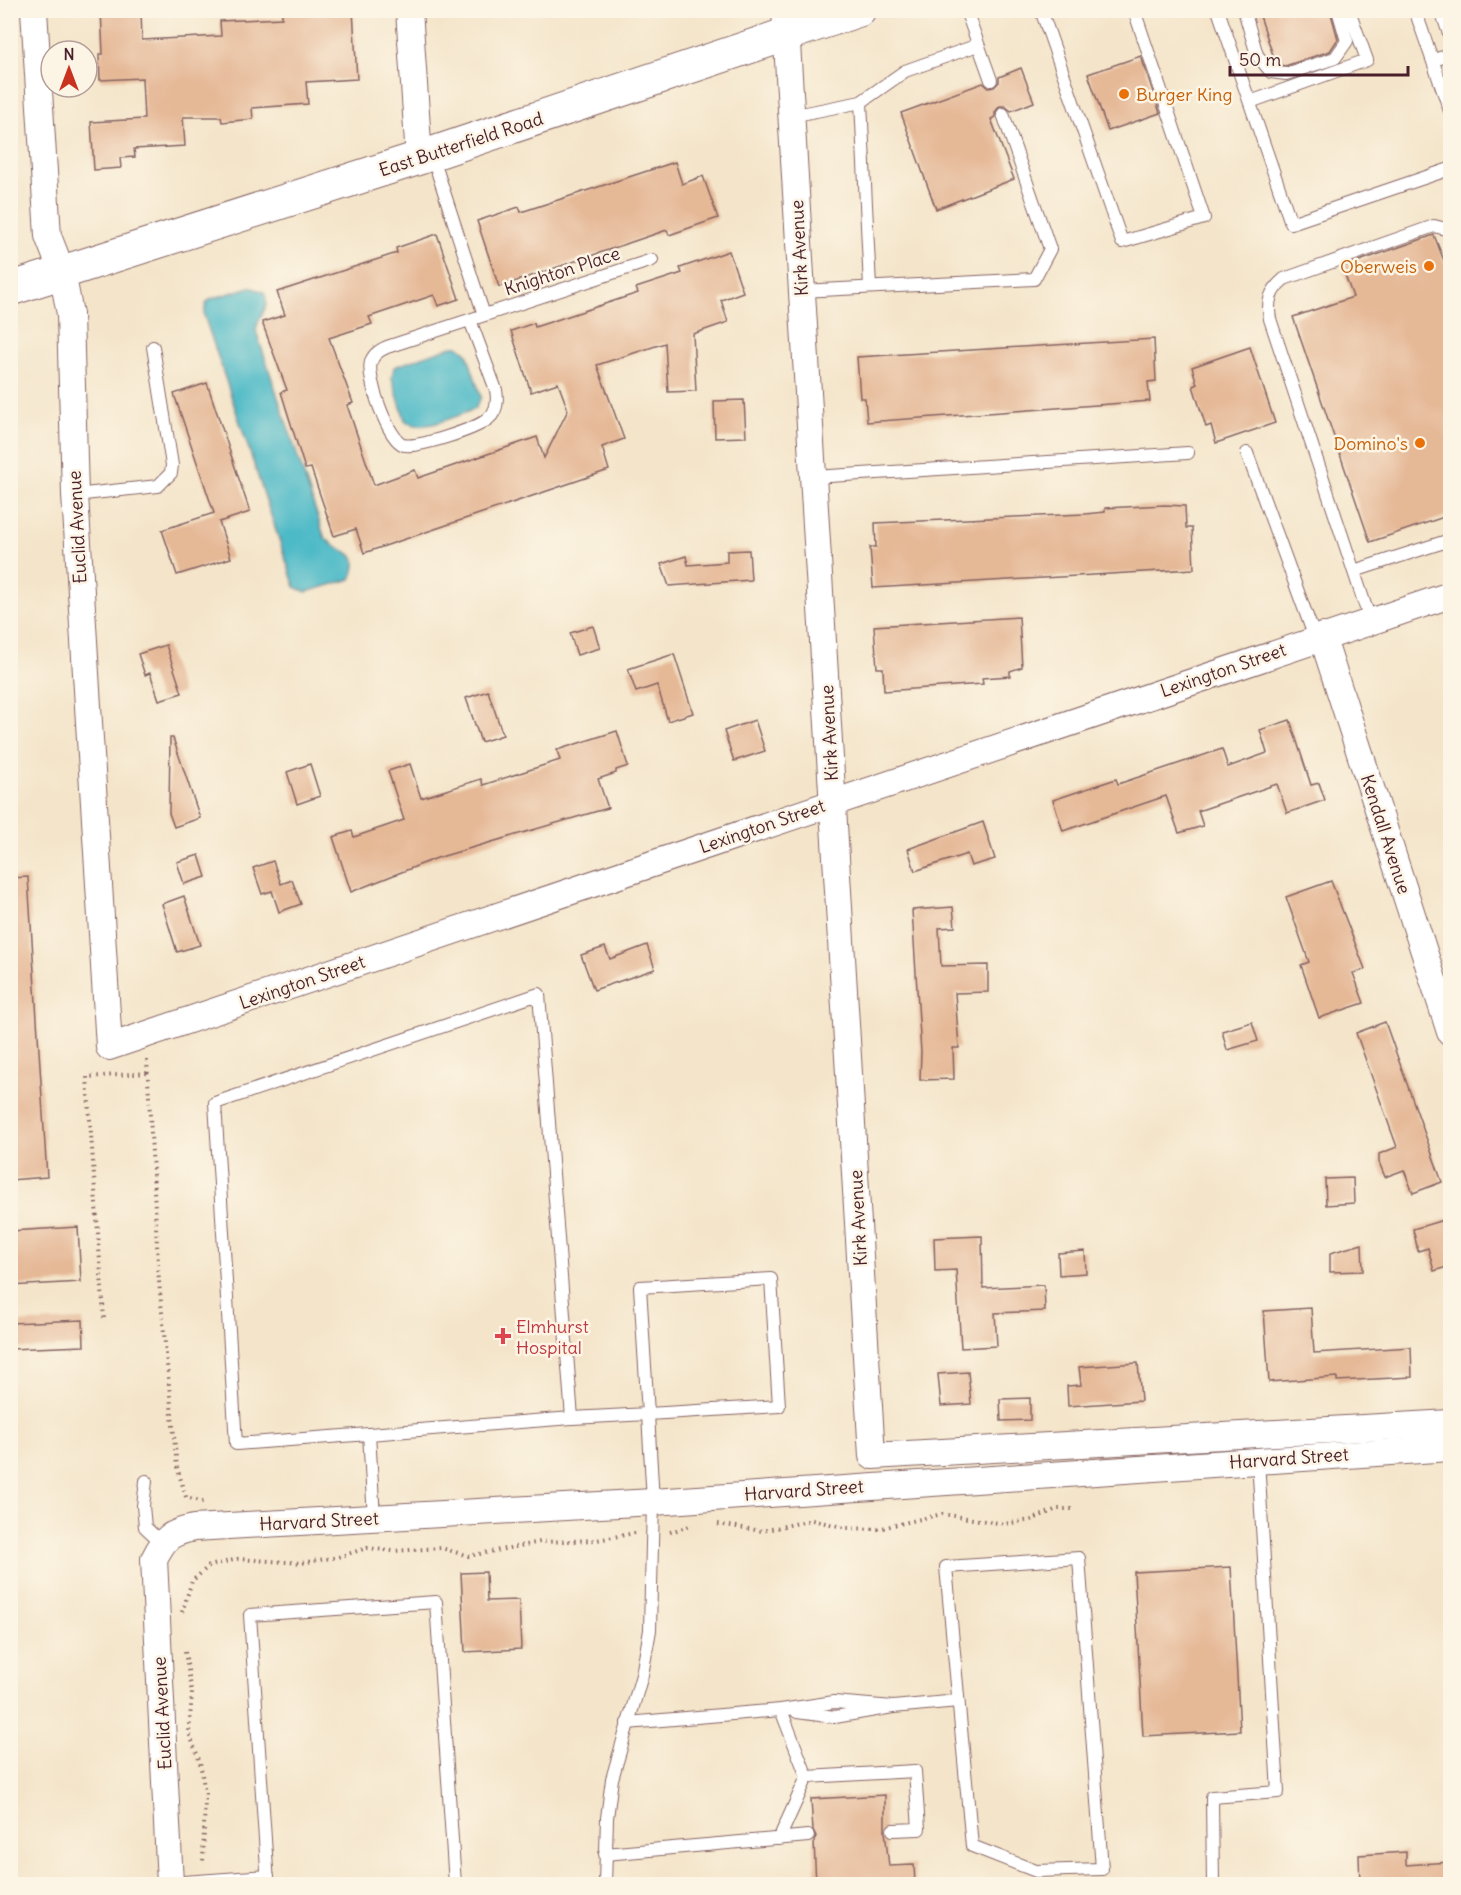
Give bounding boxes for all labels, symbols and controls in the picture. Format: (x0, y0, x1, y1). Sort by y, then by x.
north arrow (39, 39, 99, 99)
scale bar (1230, 39, 1408, 77)
text: N (63, 44, 75, 64)
text: 50 m (1239, 48, 1281, 71)
place label: Burger King (1136, 83, 1232, 106)
marker: Burger King (1117, 87, 1131, 101)
street label: East Butterfield Road (376, 106, 546, 181)
street label: Kirk Avenue (785, 199, 813, 297)
street label: Knighton Place (501, 241, 623, 301)
place label: Oberweis (1340, 255, 1417, 278)
marker: Oberweis (1422, 259, 1436, 273)
place label: Domino's (1333, 432, 1408, 455)
marker: Domino's (1413, 436, 1427, 450)
street label: Euclid Avenue (63, 470, 91, 584)
street label: Lexington Street (1157, 638, 1289, 702)
street label: Kirk Avenue (815, 684, 843, 782)
street label: Kendall Avenue (1356, 771, 1416, 897)
street label: Lexington Street (696, 794, 828, 858)
street label: Lexington Street (236, 950, 368, 1014)
street label: Kirk Avenue (844, 1169, 872, 1267)
place label: Elmhurst Hospital (516, 1315, 589, 1359)
marker: Elmhurst Hospital (494, 1327, 512, 1345)
street label: Harvard Street (1229, 1442, 1349, 1474)
street label: Harvard Street (744, 1474, 864, 1506)
street label: Harvard Street (259, 1506, 379, 1536)
street label: Euclid Avenue (148, 1656, 176, 1770)

